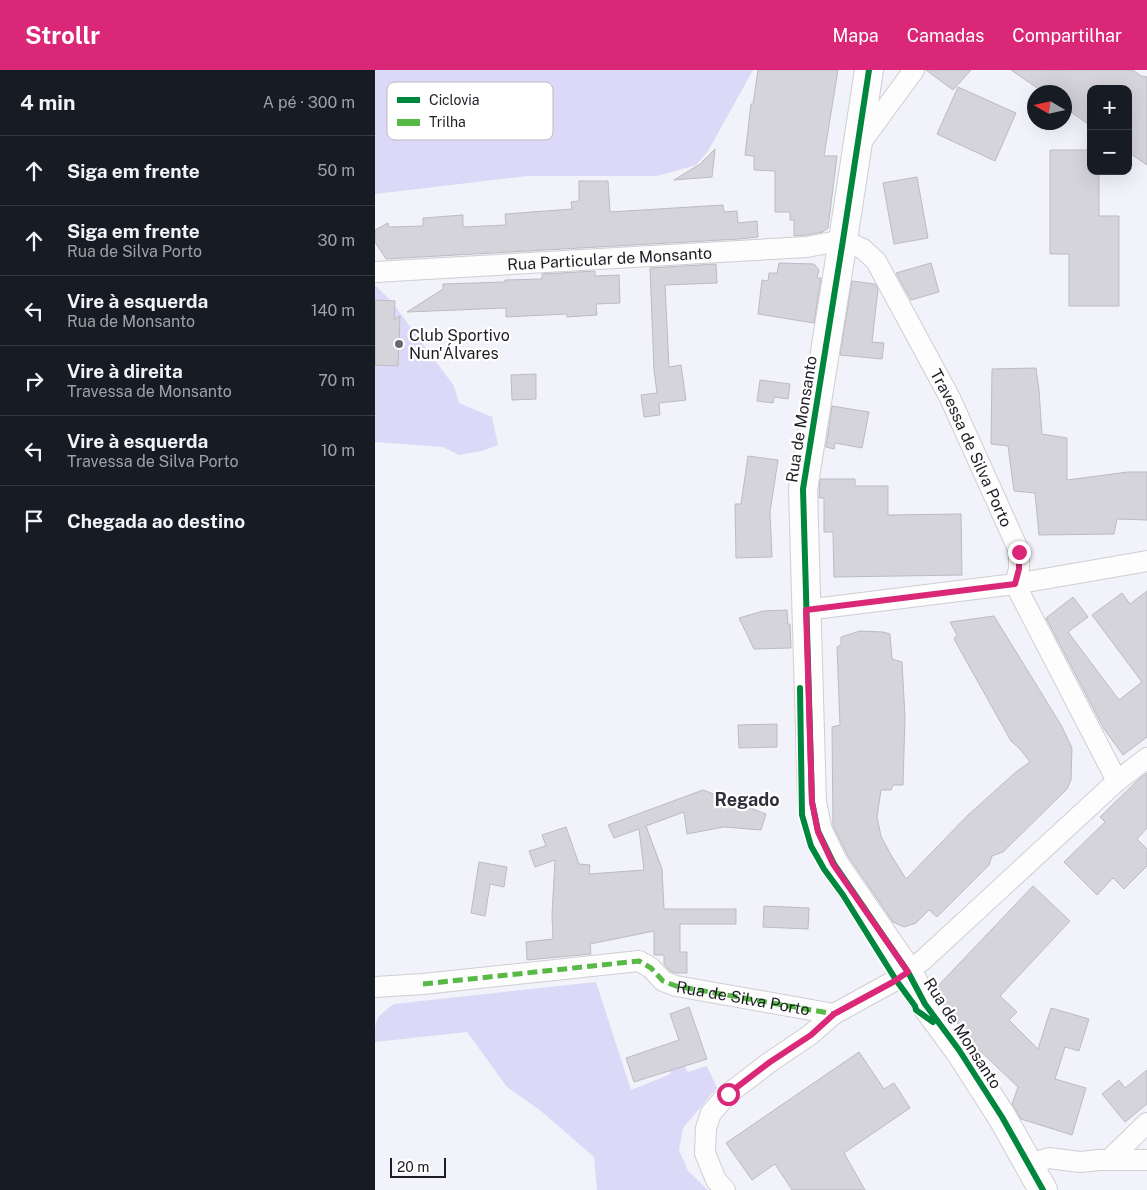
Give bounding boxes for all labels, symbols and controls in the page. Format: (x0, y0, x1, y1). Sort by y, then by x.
text: Strollr (25, 21, 100, 49)
text: Mapa (832, 25, 879, 46)
text: Camadas (907, 25, 984, 46)
text: Compartilhar (1012, 25, 1122, 46)
legend (387, 82, 553, 140)
north arrow (1027, 85, 1072, 130)
map controls (1087, 85, 1132, 175)
button: + (1087, 85, 1132, 130)
text: 4 min (20, 90, 75, 115)
text: Ciclovia (429, 92, 480, 108)
text: A pé · 300 m (263, 93, 355, 112)
text: Trilha (429, 114, 466, 130)
button: − (1087, 130, 1132, 175)
icon: ahead (20, 157, 48, 185)
text: Siga em frente (67, 160, 200, 182)
text: 50 m (317, 161, 355, 180)
text: Siga em frente (67, 220, 200, 242)
icon: ahead (20, 227, 48, 255)
text: 30 m (318, 231, 355, 250)
text: Rua de Silva Porto (67, 242, 202, 261)
street label: Rua Particular de Monsanto (507, 244, 713, 274)
text: Vire à esquerda (67, 290, 208, 312)
icon: left (20, 297, 48, 325)
text: 140 m (311, 301, 355, 320)
text: Rua de Monsanto (67, 312, 195, 331)
place label: Club Sportivo Nun'Álvares (409, 326, 510, 363)
marker: Club Sportivo Nun'Álvares (393, 338, 405, 350)
street label: Rua de Monsanto (782, 354, 821, 484)
text: Vire à direita (67, 360, 183, 382)
street label: Travessa de Silva Porto (926, 366, 1016, 530)
icon: right (20, 367, 48, 395)
text: 70 m (318, 371, 355, 390)
text: Travessa de Monsanto (67, 382, 232, 401)
text: Vire à esquerda (67, 430, 208, 452)
icon: left (20, 437, 48, 465)
text: 10 m (321, 441, 355, 460)
text: Travessa de Silva Porto (67, 452, 239, 471)
icon: arrive (20, 507, 48, 535)
text: Chegada ao destino (67, 510, 245, 532)
route end (1008, 541, 1031, 564)
district label: Regado (714, 789, 780, 810)
street label: Rua de Monsanto (920, 974, 1005, 1092)
street label: Rua de Silva Porto (675, 977, 811, 1020)
route start (717, 1083, 740, 1106)
scale bar (390, 1155, 446, 1178)
text: 20 m (397, 1159, 429, 1175)

